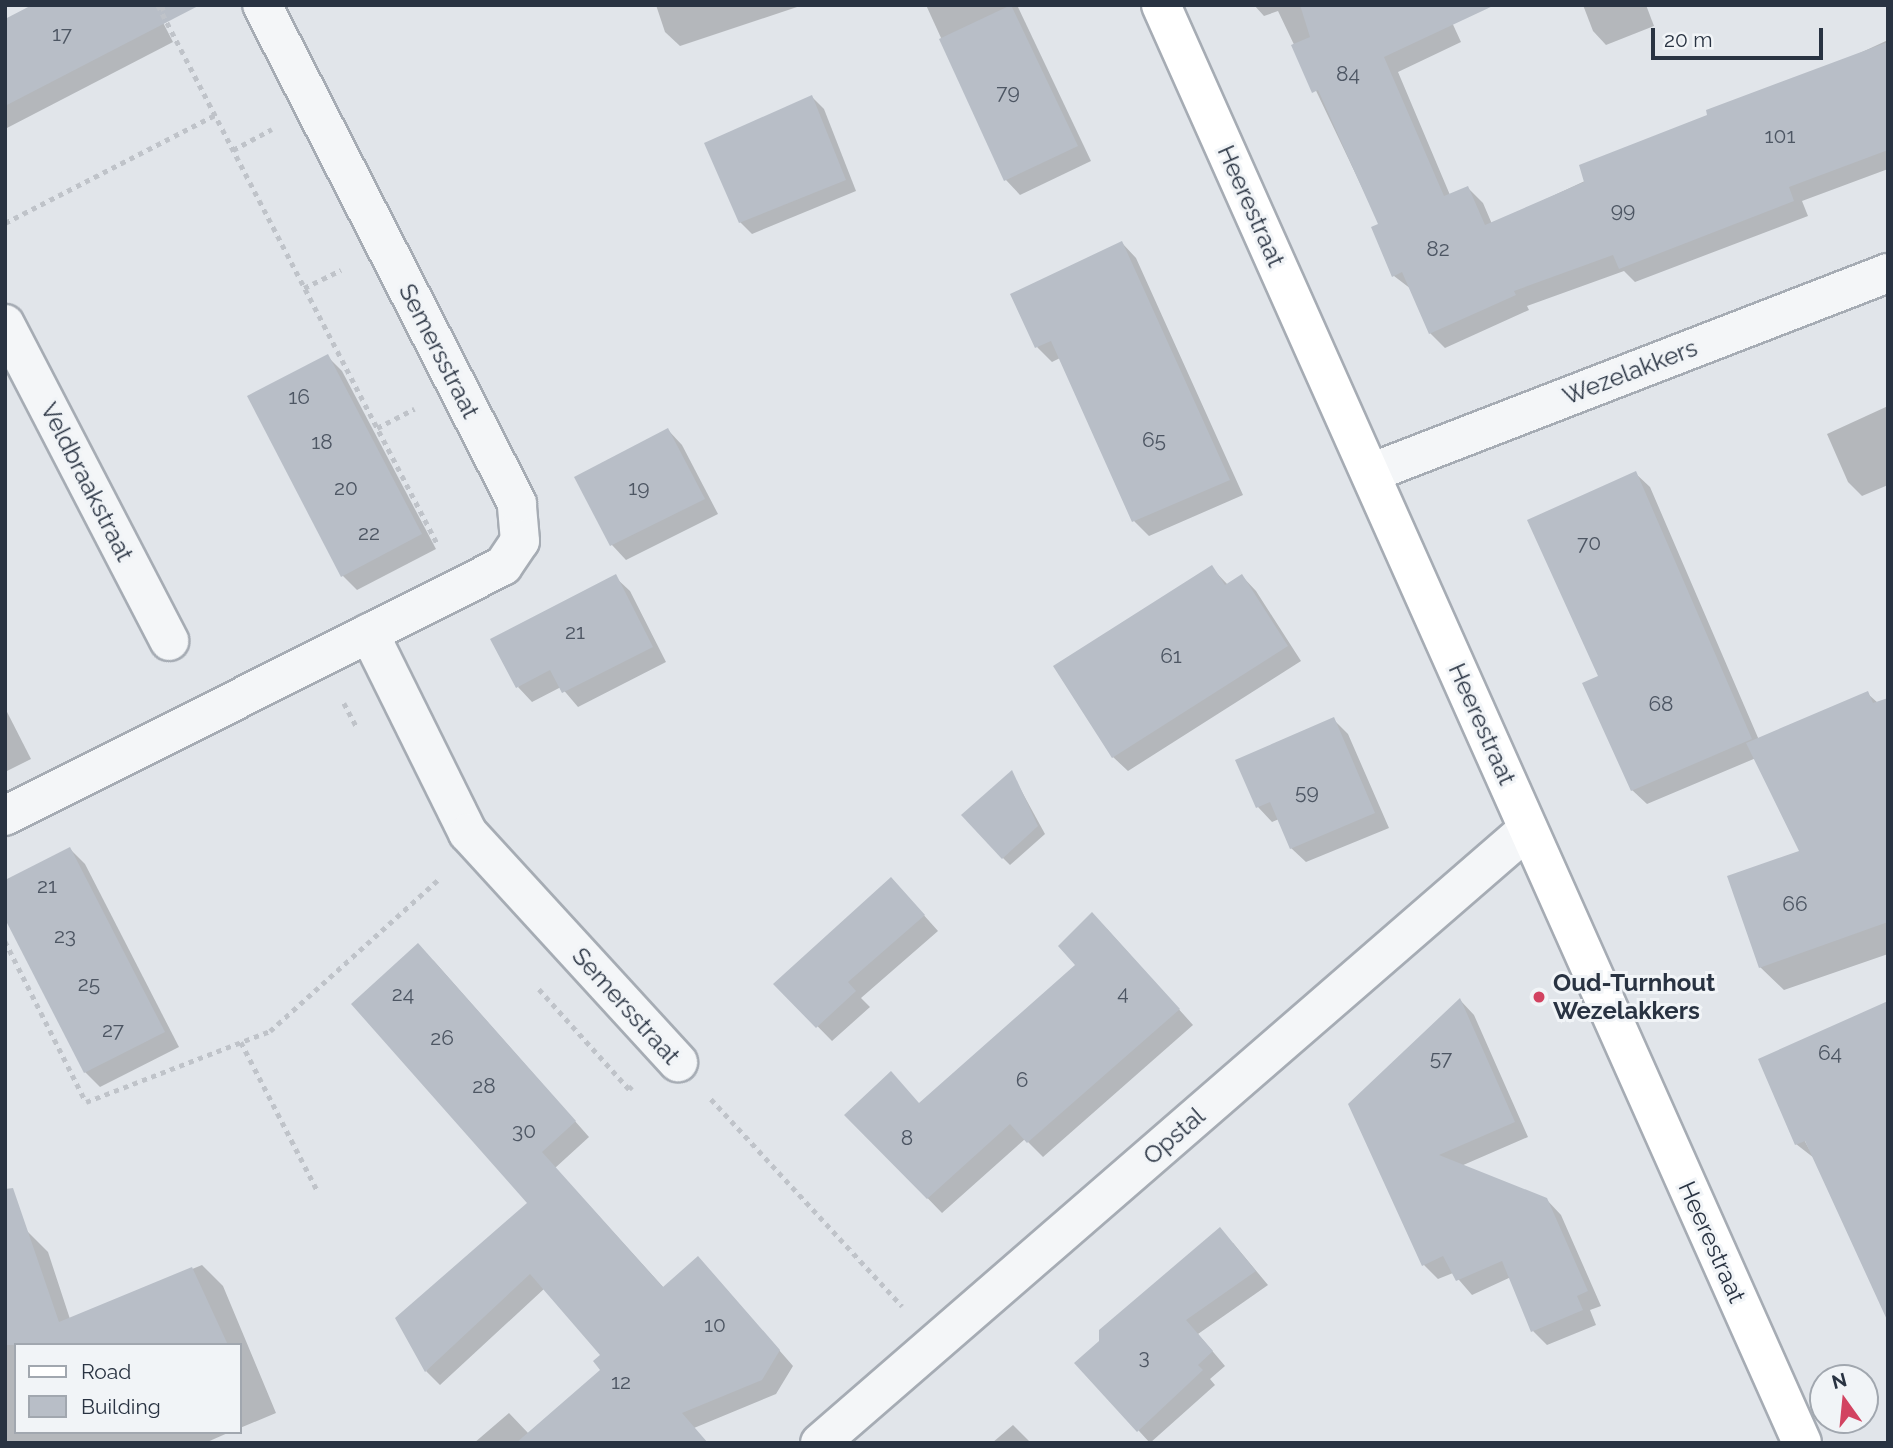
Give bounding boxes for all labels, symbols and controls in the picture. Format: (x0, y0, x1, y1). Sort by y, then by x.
scale bar (1655, 14, 1826, 58)
house number: 17 (52, 21, 72, 47)
text: 20 m (1664, 27, 1712, 52)
house number: 84 (1336, 61, 1360, 87)
house number: 79 (996, 79, 1020, 105)
house number: 101 (1765, 123, 1795, 149)
street label: Heerestraat (1211, 141, 1291, 271)
house number: 99 (1611, 197, 1635, 223)
house number: 82 (1426, 236, 1450, 262)
street label: Semersstraat (393, 279, 485, 423)
street label: Wezelakkers (1559, 333, 1701, 411)
house number: 16 (288, 384, 310, 410)
street label: Veldbraakstraat (35, 398, 139, 566)
house number: 65 (1142, 427, 1166, 453)
house number: 18 (311, 429, 333, 455)
house number: 20 (334, 475, 358, 501)
house number: 19 (628, 475, 650, 501)
house number: 22 (358, 520, 380, 546)
house number: 70 (1577, 530, 1601, 556)
house number: 21 (565, 619, 585, 645)
house number: 61 (1160, 643, 1182, 669)
street label: Heerestraat (1442, 659, 1522, 789)
house number: 68 (1648, 691, 1674, 717)
house number: 59 (1295, 779, 1319, 805)
house number: 21 (37, 873, 57, 899)
house number: 66 (1782, 891, 1808, 917)
house number: 23 (54, 923, 76, 949)
street label: Semersstraat (566, 942, 686, 1070)
place label: Oud-Turnhout Wezelakkers (1553, 969, 1715, 1025)
house number: 25 (78, 971, 100, 997)
house number: 4 (1117, 980, 1129, 1006)
house number: 24 (392, 981, 414, 1007)
marker: Oud-Turnhout Wezelakkers (1531, 989, 1547, 1005)
house number: 27 (102, 1017, 124, 1043)
house number: 26 (430, 1025, 454, 1051)
house number: 64 (1818, 1040, 1842, 1066)
house number: 57 (1430, 1045, 1452, 1071)
house number: 6 (1016, 1067, 1028, 1093)
house number: 28 (472, 1073, 496, 1099)
street label: Opstal (1137, 1102, 1211, 1170)
house number: 30 (512, 1118, 536, 1144)
house number: 8 (901, 1125, 913, 1151)
street label: Heerestraat (1672, 1177, 1752, 1307)
house number: 10 (704, 1312, 726, 1338)
legend (14, 1343, 242, 1434)
house number: 3 (1138, 1344, 1150, 1370)
text: Road (81, 1359, 131, 1384)
north arrow (1809, 1364, 1879, 1434)
text: N (1829, 1368, 1849, 1393)
house number: 12 (611, 1369, 631, 1395)
text: Building (81, 1394, 161, 1419)

